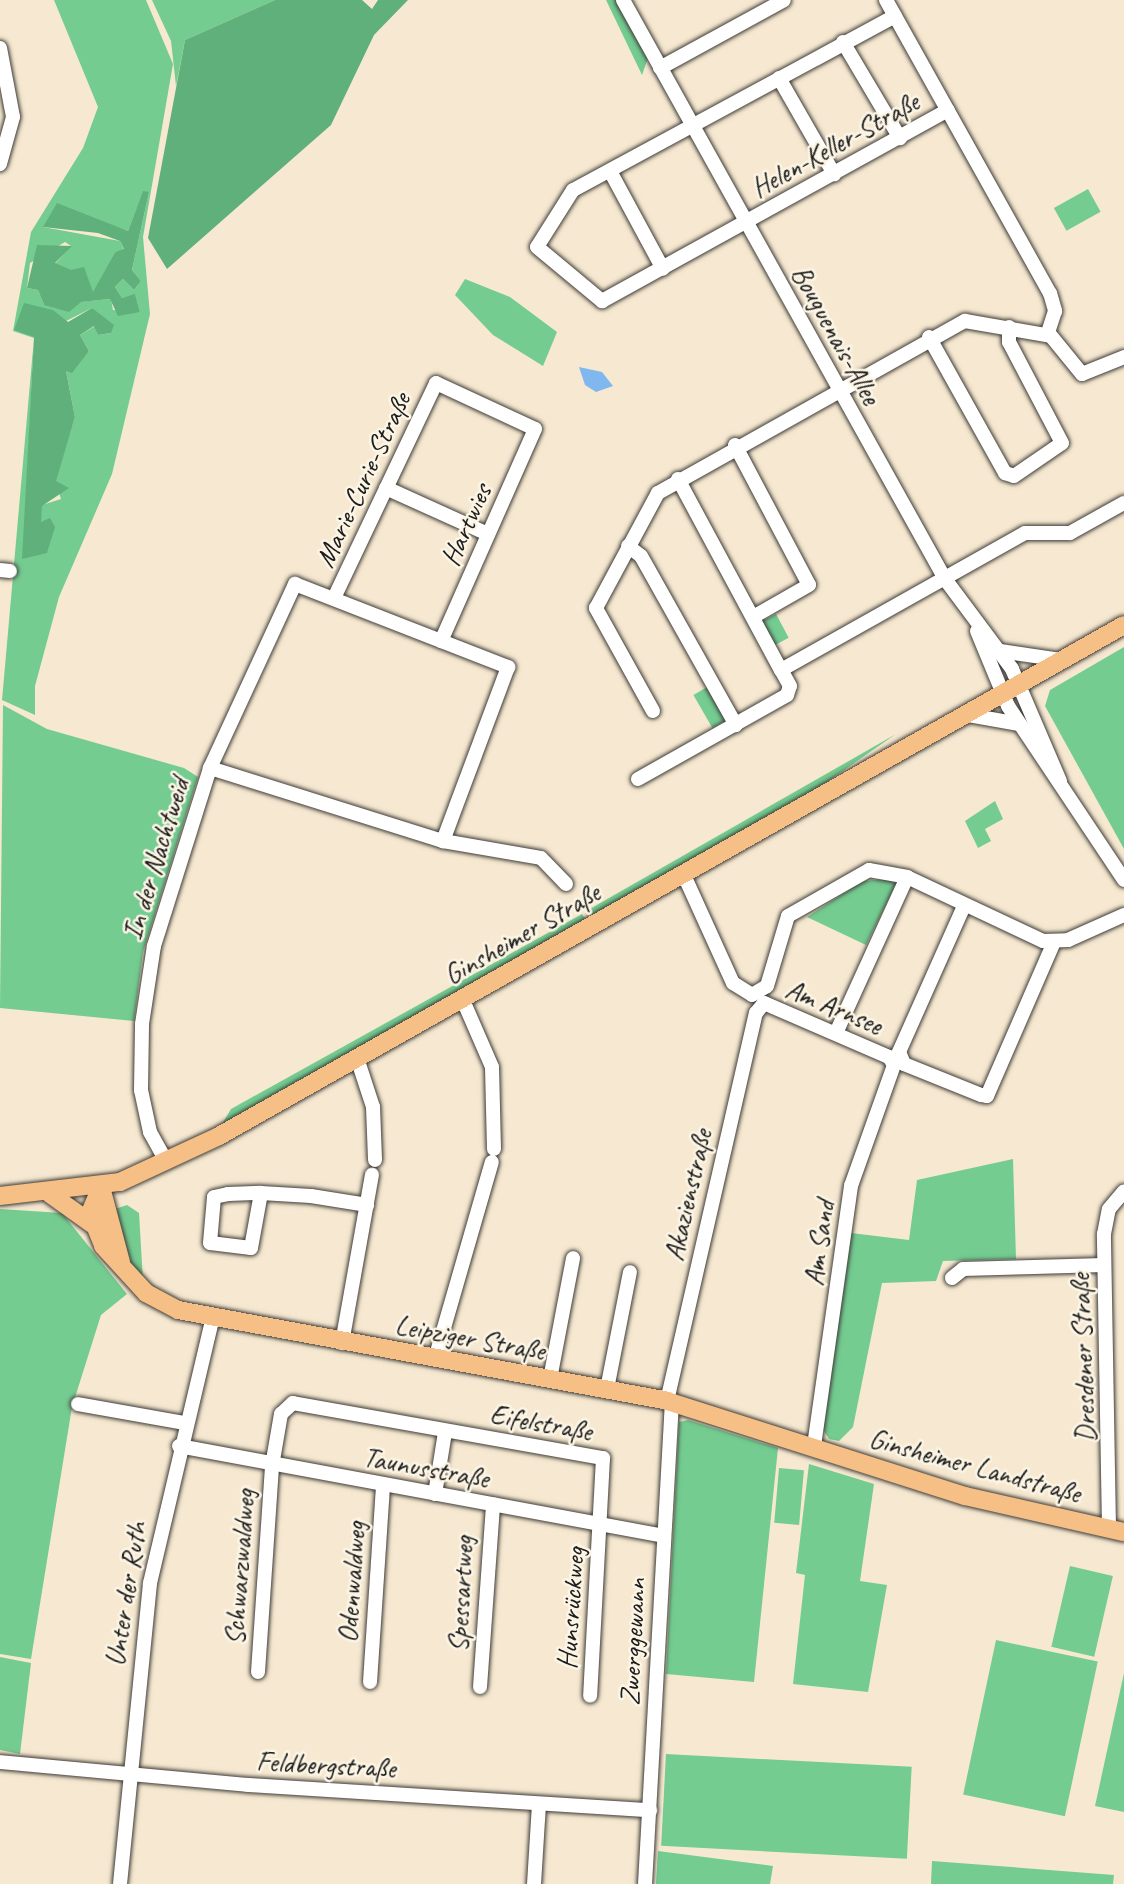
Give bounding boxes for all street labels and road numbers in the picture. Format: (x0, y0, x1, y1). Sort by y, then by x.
street label: Helen-Keller-Straße (745, 85, 925, 205)
street label: Bouguenais-Allee (784, 260, 888, 410)
street label: Marie-Curie-Straße (308, 387, 418, 573)
street label: Hartwies (433, 479, 499, 571)
street label: In der Nachtweid (115, 774, 197, 944)
street label: Ginsheimer Straße (437, 875, 607, 993)
street label: Am Arnsee (781, 972, 887, 1042)
street label: Akazienstraße (657, 1126, 719, 1264)
street label: Am Sand (796, 1198, 842, 1288)
street label: Dresdener Straße (1063, 1273, 1103, 1443)
street label: Leipziger Straße (392, 1308, 548, 1368)
street label: Eifelstraße (487, 1398, 595, 1448)
street label: Ginsheimer Landstraße (865, 1422, 1085, 1510)
street label: Taunusstraße (361, 1440, 491, 1496)
street label: Schwarzwaldweg (218, 1488, 262, 1646)
street label: Unter der Ruth (98, 1520, 154, 1668)
street label: Odenwaldweg (331, 1520, 373, 1644)
street label: Spessartweg (441, 1535, 481, 1653)
street label: Hunsrückweg (550, 1546, 592, 1670)
street label: Zwerggewann (613, 1578, 653, 1706)
street label: Feldbergstraße (256, 1745, 396, 1785)

